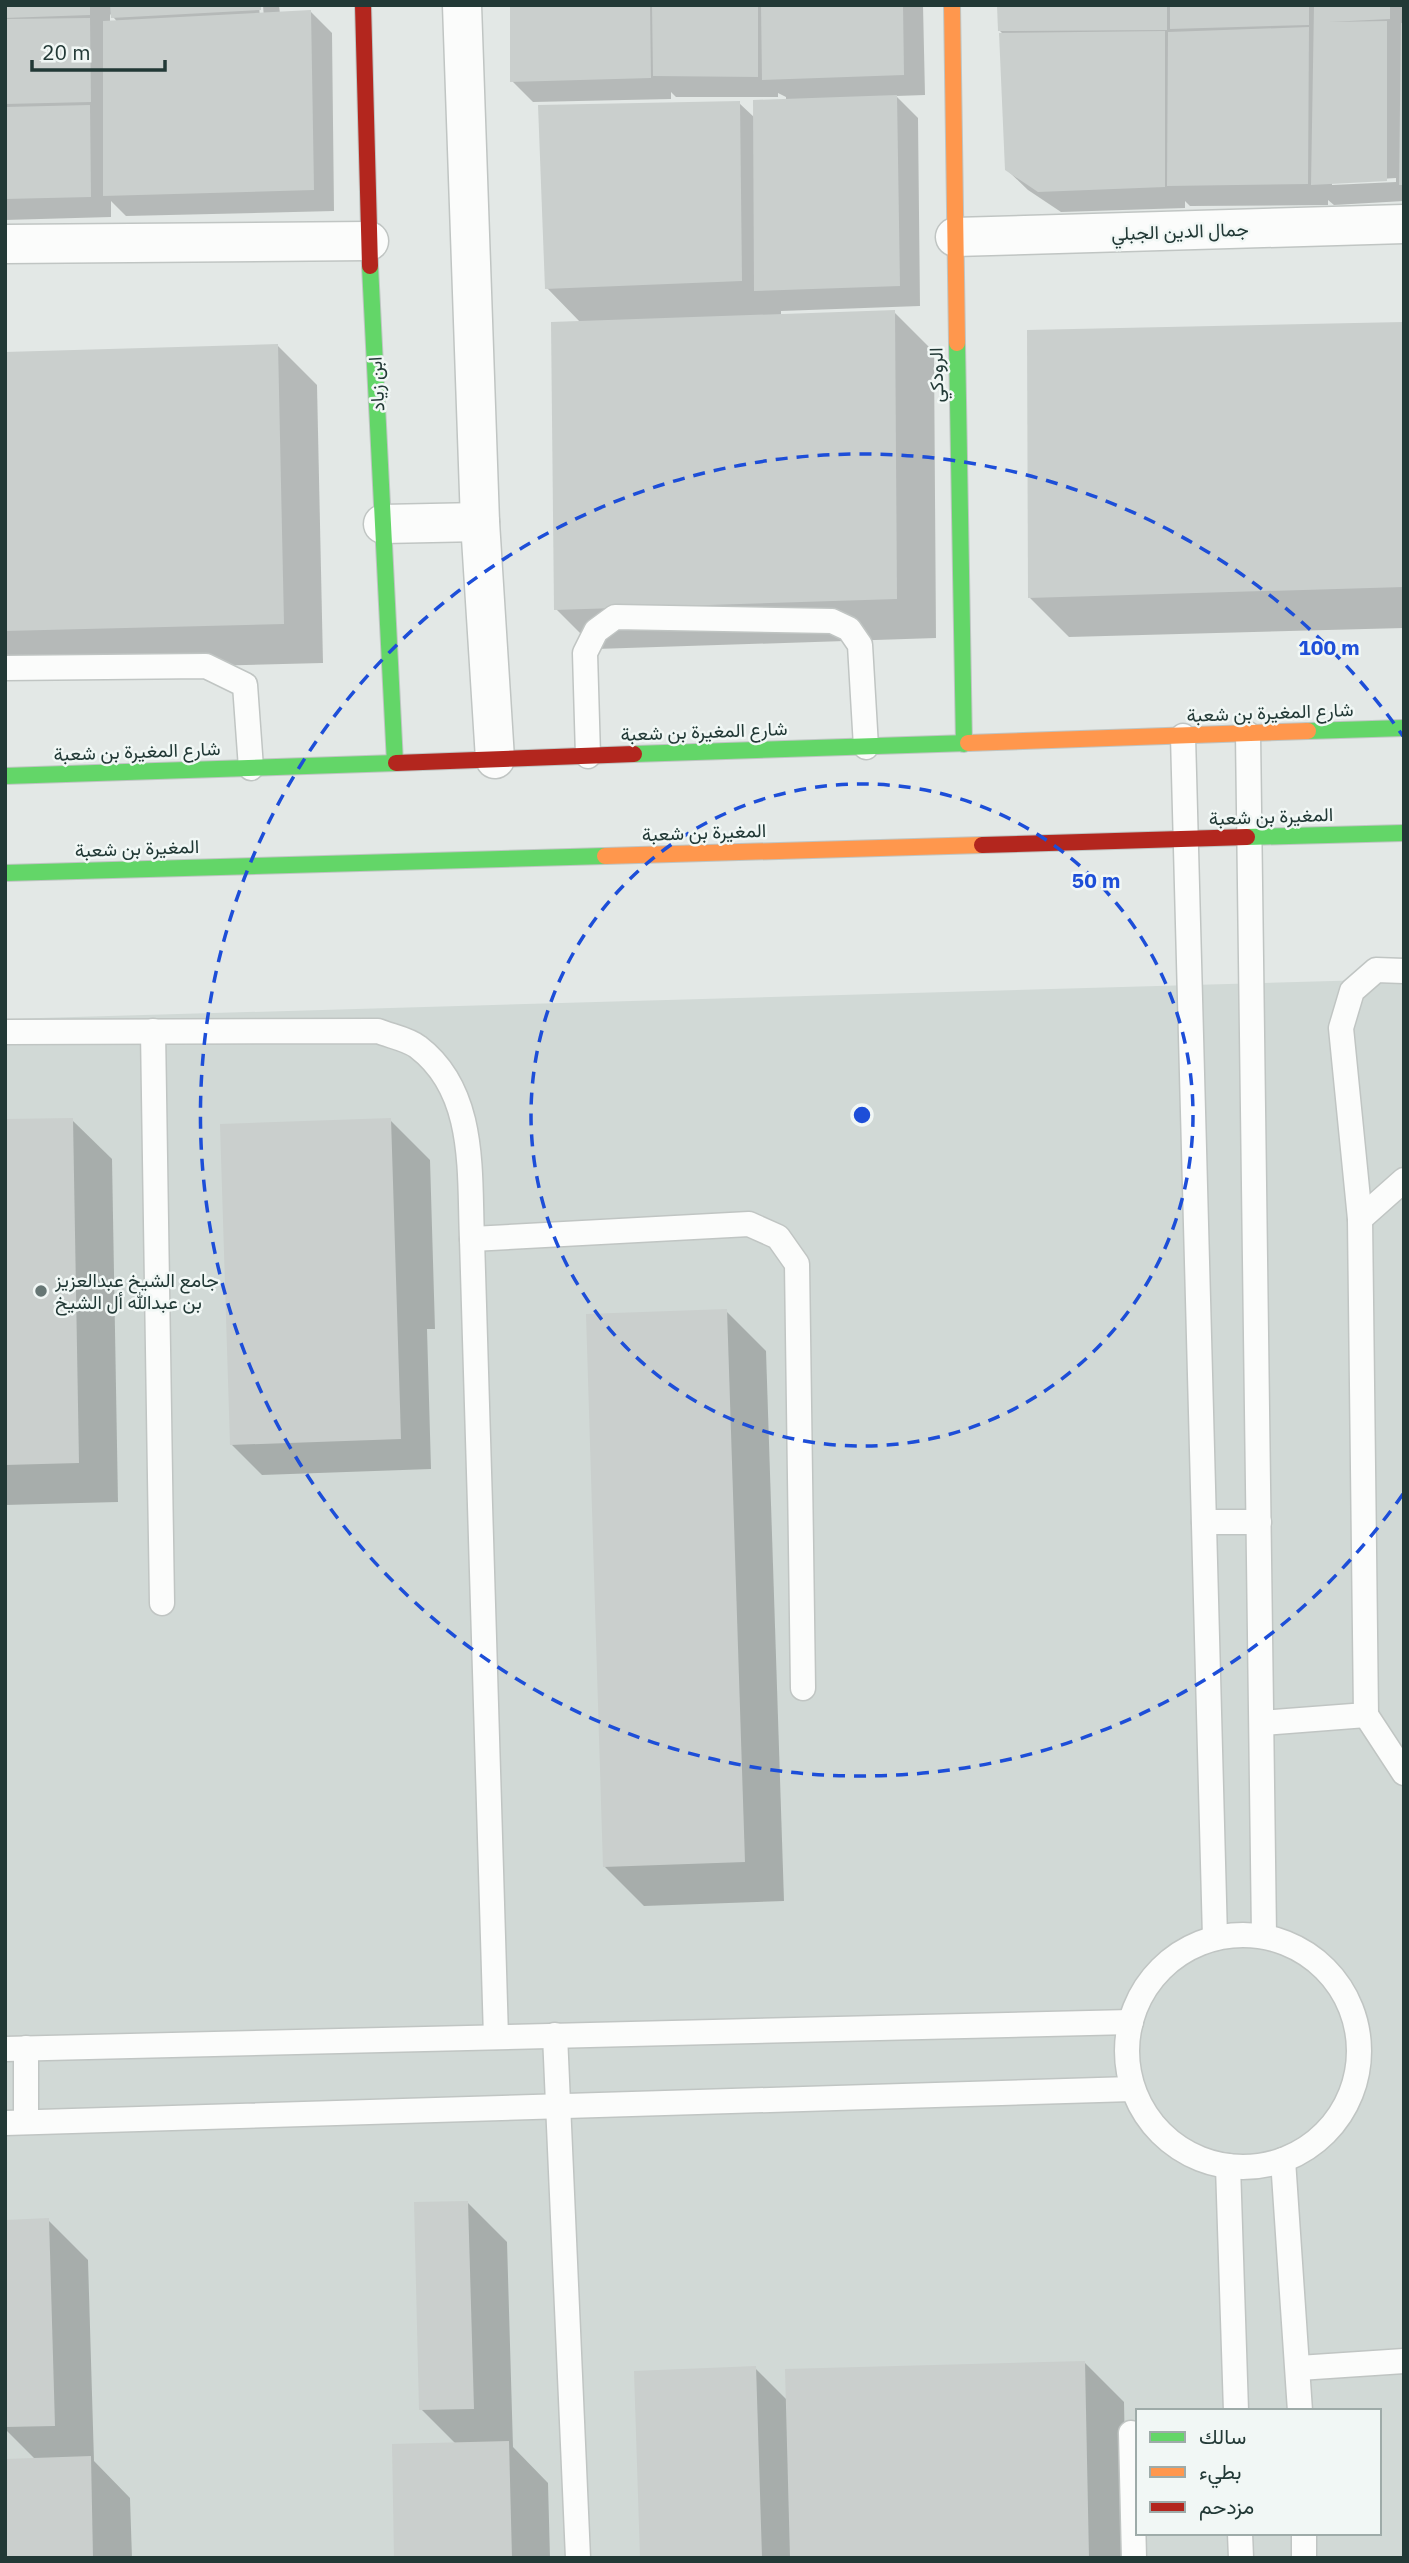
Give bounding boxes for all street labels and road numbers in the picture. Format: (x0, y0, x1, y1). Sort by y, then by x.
street label: جمال الدين الجبلي (1111, 217, 1249, 249)
street label: الرودكي (924, 347, 952, 403)
street label: ابن زياد (363, 356, 389, 412)
street label: شارع المغيرة بن شعبة (1186, 697, 1354, 728)
street label: شارع المغيرة بن شعبة (620, 716, 788, 747)
street label: شارع المغيرة بن شعبة (53, 736, 221, 767)
street label: المغيرة بن شعبة (1208, 802, 1334, 830)
street label: المغيرة بن شعبة (641, 818, 767, 846)
street label: المغيرة بن شعبة (74, 834, 200, 862)

